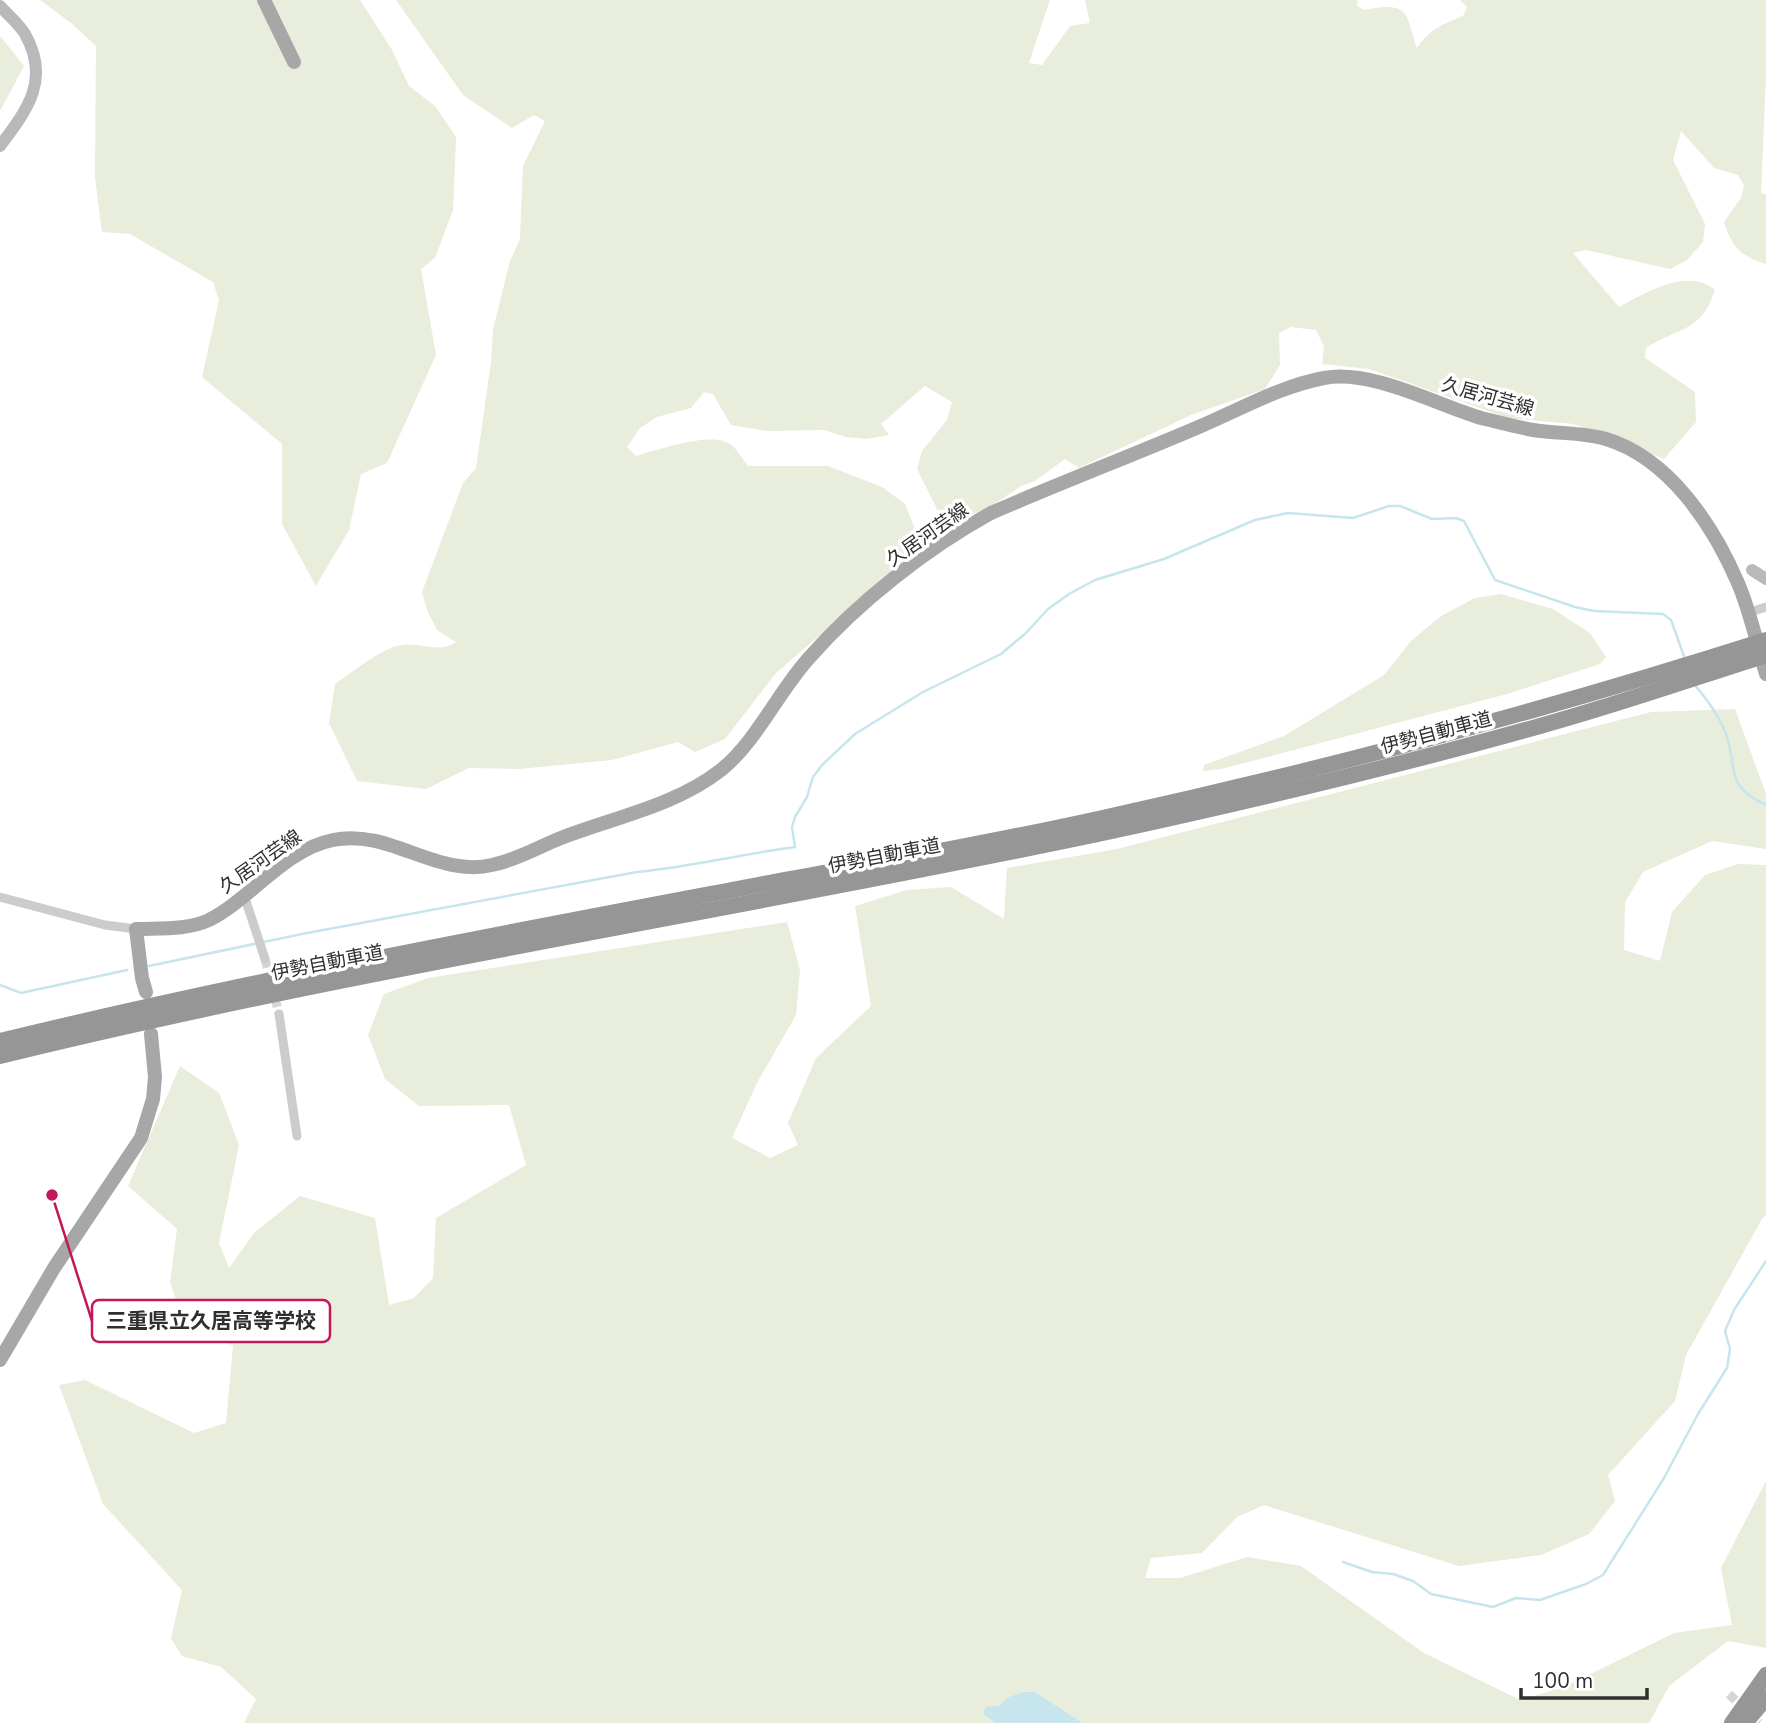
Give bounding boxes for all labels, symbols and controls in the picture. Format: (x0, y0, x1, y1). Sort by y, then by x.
street label: 久居河芸線 (1438, 371, 1537, 423)
street label: 久居河芸線 (881, 497, 974, 573)
street label: 伊勢自動車道 (1378, 706, 1495, 760)
street label: 久居河芸線 (214, 824, 307, 900)
street label: 伊勢自動車道 (826, 832, 943, 880)
street label: 伊勢自動車道 (269, 939, 386, 987)
callout: 三重県立久居高等学校 (92, 1300, 330, 1342)
text: 三重県立久居高等学校 (106, 1307, 316, 1335)
scale bar (1521, 1656, 1647, 1700)
text: 100 m (1532, 1667, 1593, 1695)

